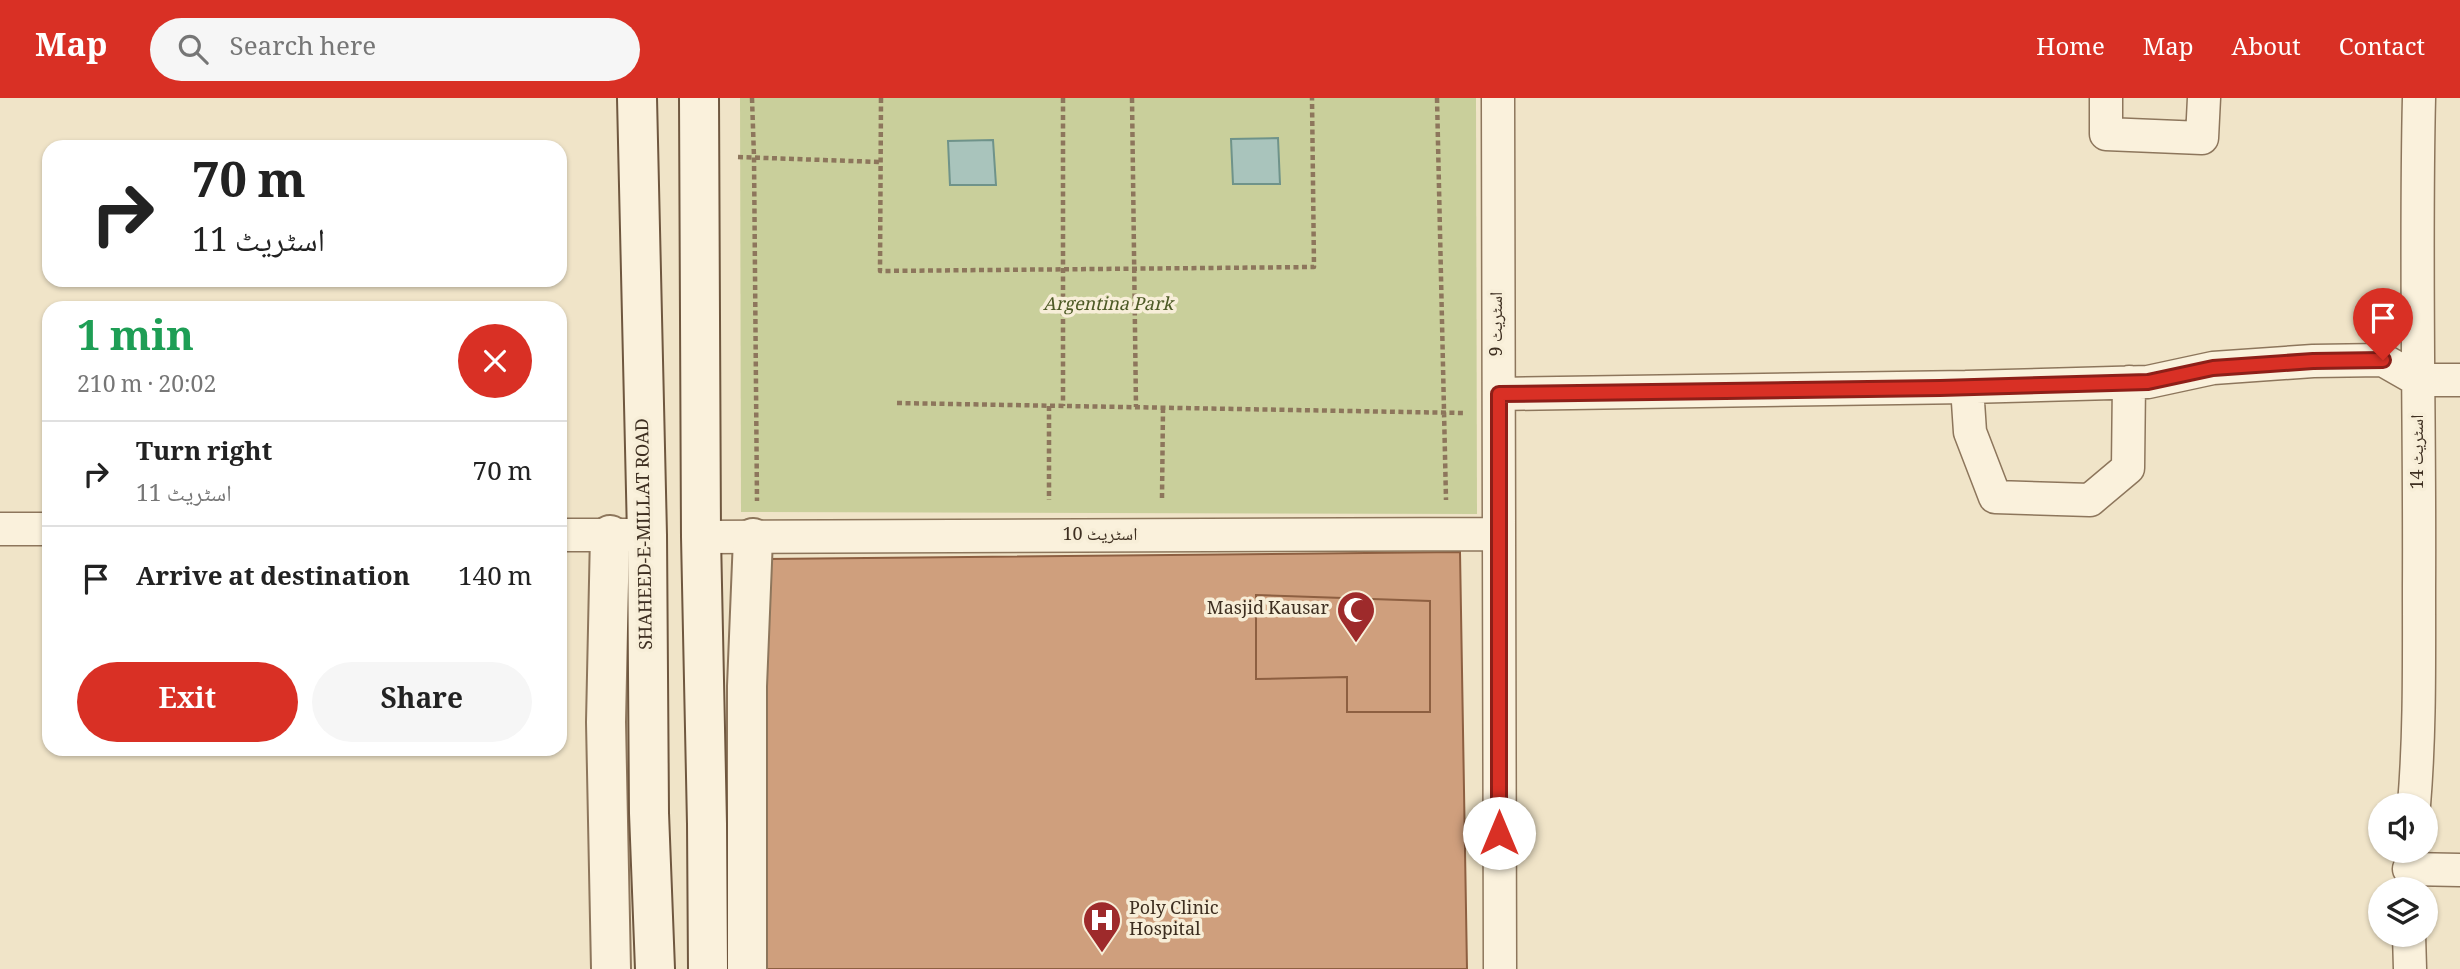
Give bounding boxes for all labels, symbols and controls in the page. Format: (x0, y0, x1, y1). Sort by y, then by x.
search box (150, 18, 640, 81)
text: Map (35, 21, 108, 77)
text: Search here (230, 27, 376, 71)
text: Home (2036, 29, 2105, 70)
text: Map (2143, 29, 2194, 70)
text: About (2232, 29, 2301, 70)
text: Contact (2339, 29, 2425, 70)
icon: search (174, 30, 212, 68)
text: 70 m (192, 145, 306, 228)
icon: right (77, 168, 168, 259)
text: اسٹریٹ 11 (192, 217, 325, 271)
pin (2353, 288, 2413, 360)
park label: Argentina Park (1043, 291, 1175, 321)
street label: اسٹریٹ 9 (1483, 292, 1513, 356)
icon: arrive (2364, 299, 2402, 337)
text: 1 min (77, 305, 194, 377)
button: close (458, 324, 532, 398)
text: 210 m · 20:02 (77, 367, 216, 407)
street label: اسٹریٹ 14 (2404, 415, 2434, 489)
street label: SHAHEED-E-MILLAT ROAD (629, 418, 663, 650)
text: Turn right (136, 432, 272, 476)
text: 70 m (473, 452, 532, 496)
icon: right (77, 455, 115, 493)
text: اسٹریٹ 11 (136, 476, 232, 516)
street label: اسٹریٹ 10 (1063, 521, 1137, 551)
text: Arrive at destination (136, 557, 410, 601)
text: 140 m (458, 557, 532, 601)
icon: arrive (77, 560, 115, 598)
mosque icon: Masjid Kausar (1335, 589, 1377, 644)
place label: Masjid Kausar (1207, 595, 1330, 625)
button: Exit (77, 662, 298, 742)
button: Share (312, 662, 532, 742)
map controls (2368, 793, 2438, 947)
button: sound (2368, 793, 2438, 863)
position arrow (1462, 796, 1536, 870)
button: layers (2368, 877, 2438, 947)
place label: Poly Clinic Hospital (1129, 895, 1219, 946)
hospital icon: Poly Clinic Hospital (1081, 899, 1123, 954)

